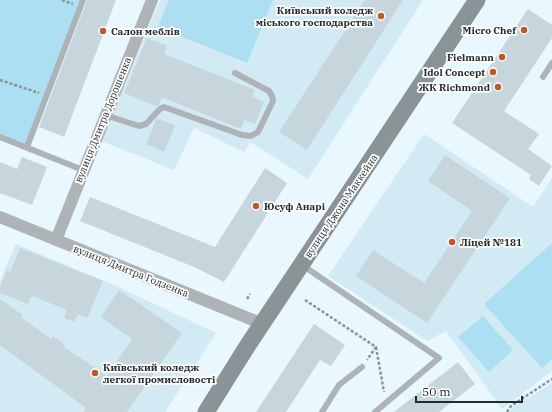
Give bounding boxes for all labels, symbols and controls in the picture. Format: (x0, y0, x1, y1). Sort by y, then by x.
place label: Київський коледж міського господарства (256, 4, 373, 29)
marker: Київський коледж міського господарства (376, 11, 386, 21)
place label: Micro Chef (463, 24, 517, 37)
place label: Салон меблів (111, 25, 180, 38)
marker: Micro Chef (519, 25, 529, 35)
marker: Салон меблів (98, 26, 108, 36)
place label: Fielmann (447, 51, 494, 64)
marker: Fielmann (497, 52, 507, 62)
street label: вулиця Дмитра Дорошенка (72, 55, 134, 185)
place label: Idol Concept (423, 66, 485, 79)
marker: Idol Concept (488, 67, 498, 77)
place label: ЖК Richmond (418, 81, 491, 94)
marker: ЖК Richmond (493, 82, 503, 92)
street label: вулиця Джона Маккейна (301, 151, 381, 260)
place label: Юсуф Анарі (264, 200, 326, 213)
marker: Юсуф Анарі (251, 201, 261, 211)
place label: Ліцей №181 (460, 236, 522, 249)
marker: Ліцей №181 (447, 237, 457, 247)
street label: вулиця Дмитра Годзенка (71, 242, 191, 300)
place label: Київський коледж легкої промисловості (102, 361, 216, 386)
marker: Київський коледж легкої промисловості (90, 368, 100, 378)
scale bar (416, 378, 522, 404)
text: 50 m (422, 384, 451, 399)

